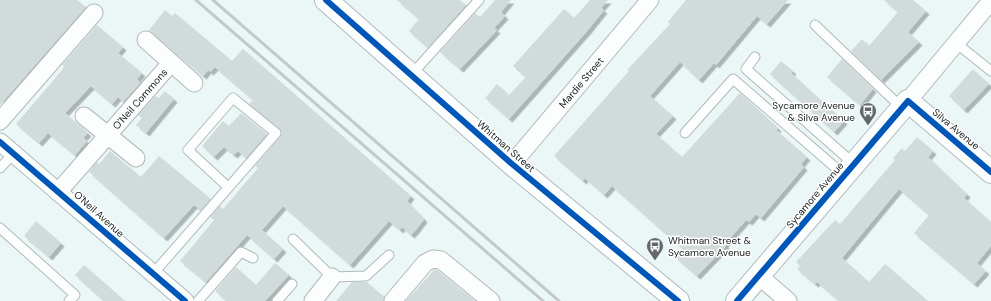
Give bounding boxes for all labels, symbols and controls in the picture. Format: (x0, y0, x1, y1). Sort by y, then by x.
street label: Mardie Street (556, 54, 606, 110)
street label: O'Neil Commons (109, 66, 170, 132)
place label: Sycamore Avenue & Silva Avenue (772, 99, 855, 124)
bus stop icon: Sycamore Avenue & Silva Avenue (858, 101, 878, 126)
street label: Silva Avenue (930, 106, 982, 153)
street label: Whitman Street (474, 117, 538, 175)
street label: Sycamore Avenue (783, 159, 847, 231)
street label: O'Neil Avenue (71, 188, 127, 240)
place label: Whitman Street & Sycamore Avenue (668, 234, 751, 259)
bus stop icon: Whitman Street & Sycamore Avenue (645, 236, 665, 261)

